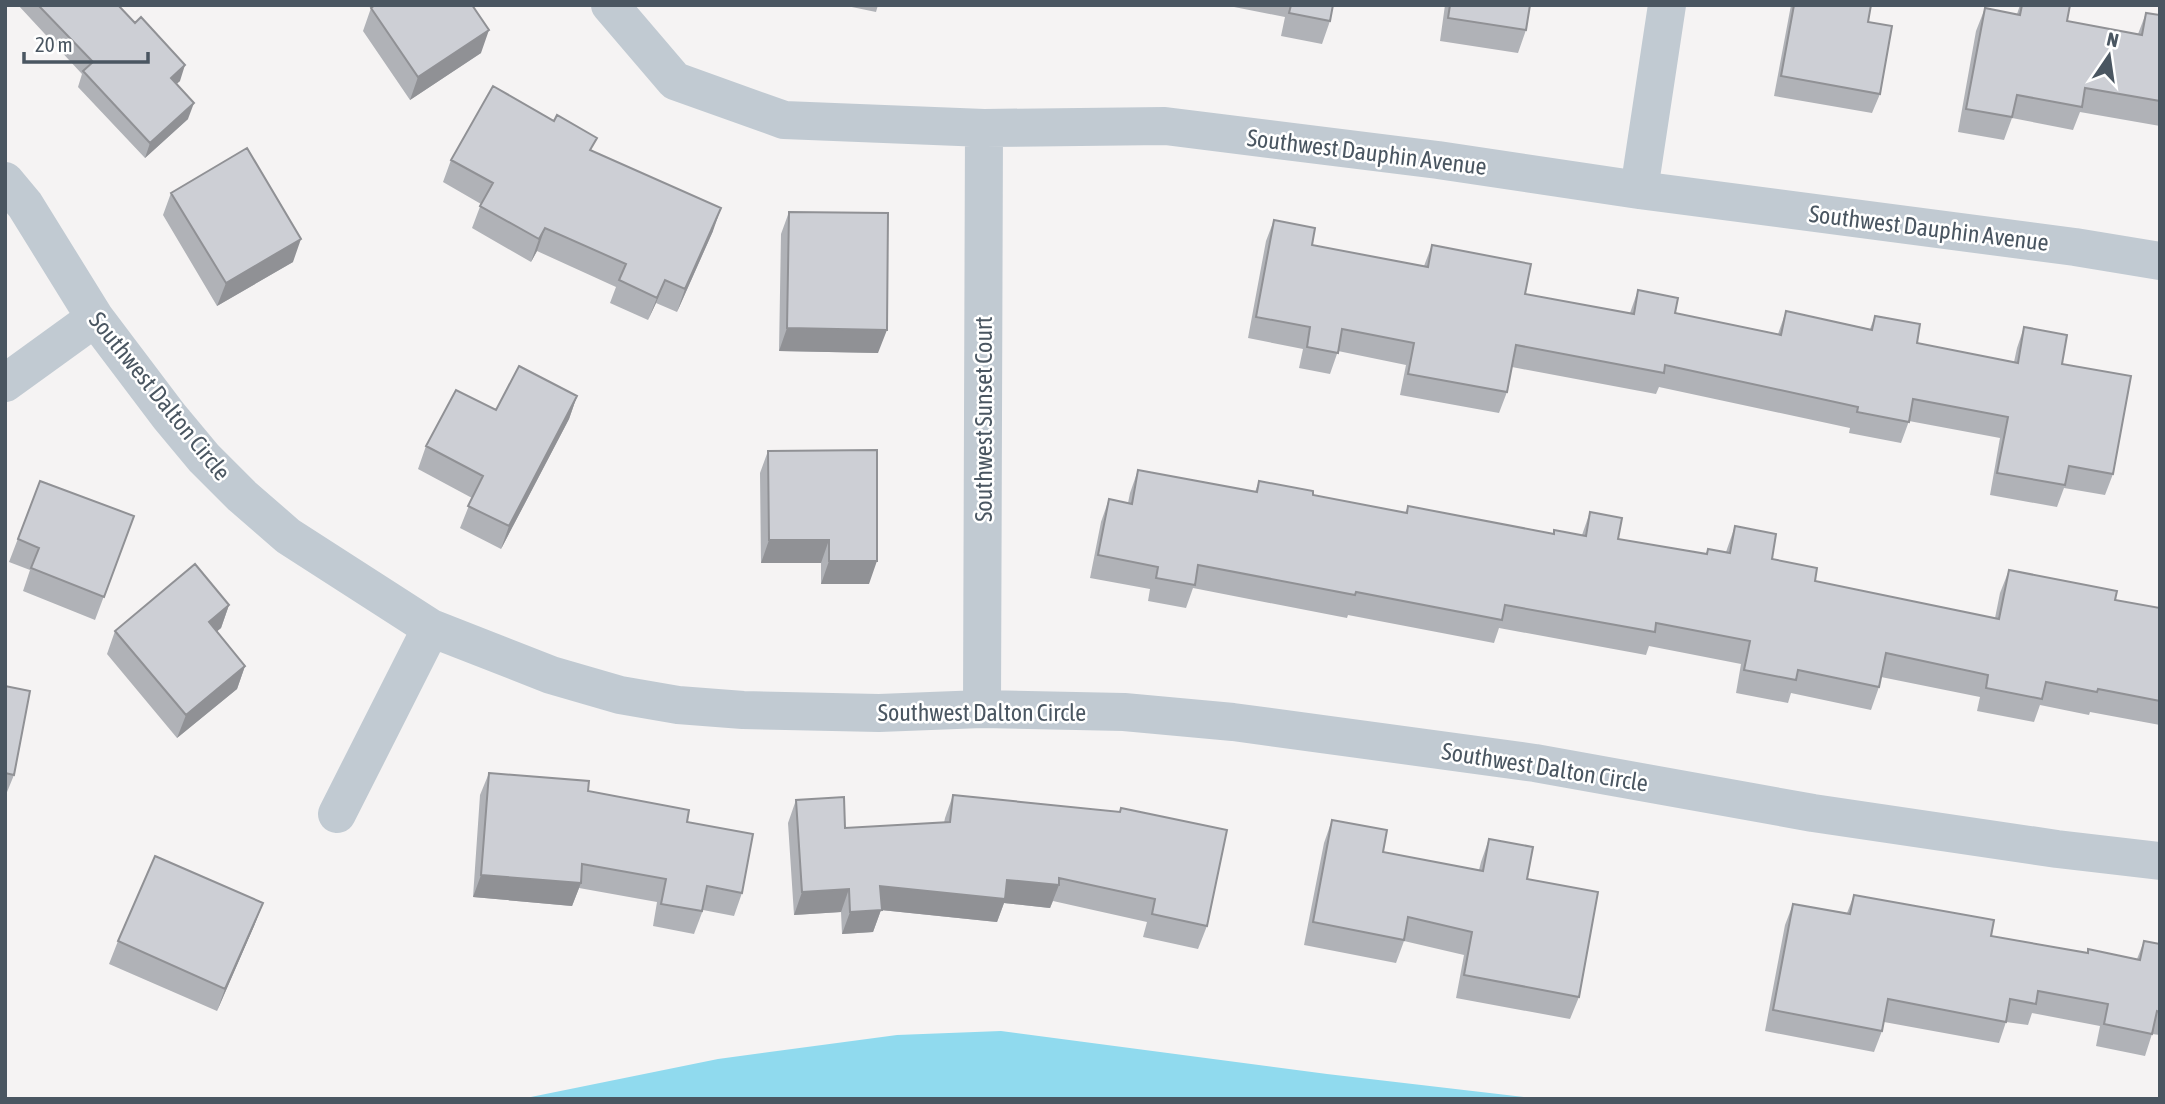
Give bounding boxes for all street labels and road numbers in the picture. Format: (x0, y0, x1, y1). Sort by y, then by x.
street label: Southwest Dauphin Avenue (1246, 124, 1488, 180)
street label: Southwest Dauphin Avenue (1808, 200, 2050, 256)
street label: Southwest Dalton Circle (84, 307, 236, 485)
street label: Southwest Sunset Court (970, 316, 997, 522)
street label: Southwest Dalton Circle (878, 699, 1086, 726)
street label: Southwest Dalton Circle (1440, 737, 1650, 797)

